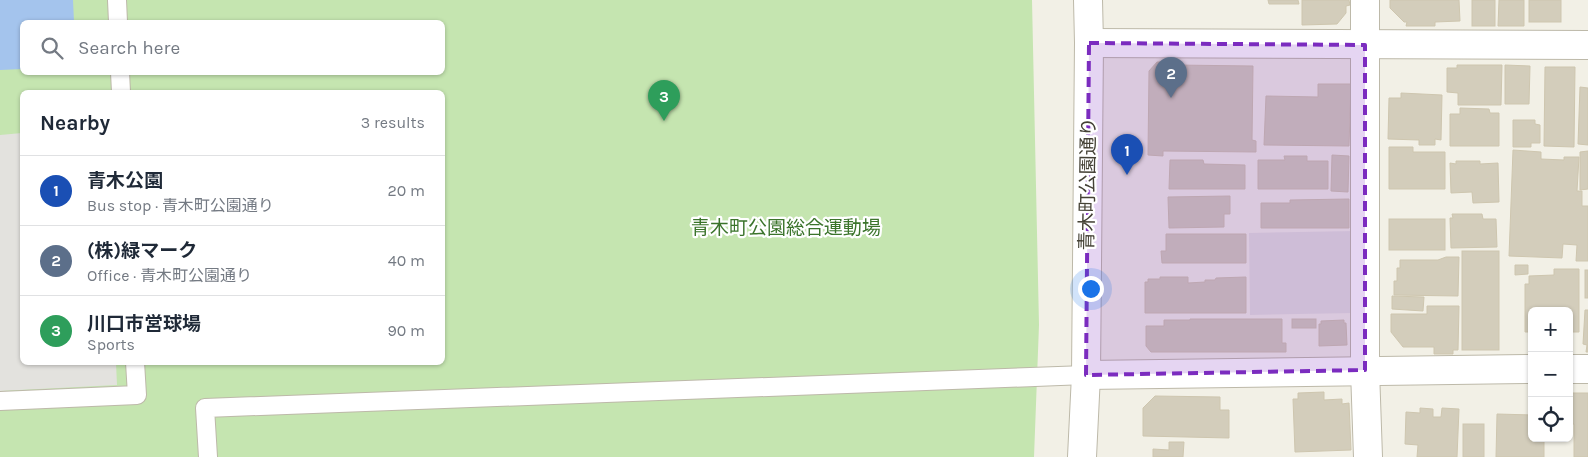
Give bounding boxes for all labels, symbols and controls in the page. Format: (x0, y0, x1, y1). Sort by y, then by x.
search box (20, 20, 445, 75)
icon: search (38, 34, 66, 62)
text: Search here (78, 37, 180, 59)
pin: 2 (1155, 57, 1187, 98)
pin: 3 (648, 80, 680, 121)
text: Nearby (40, 111, 110, 135)
text: 3 results (361, 113, 425, 132)
street label: 青木町公園通り (1076, 117, 1100, 251)
pin: 1 (1111, 134, 1143, 175)
text: 青木公園 (87, 170, 163, 192)
text: 1 (53, 181, 59, 200)
text: 20 m (387, 181, 425, 200)
text: Bus stop · 青木町公園通り (87, 196, 274, 215)
park label: 青木町公園総合運動場 (691, 217, 881, 239)
text: (株)緑マーク (87, 240, 197, 262)
text: 2 (51, 251, 61, 270)
text: 40 m (388, 251, 425, 270)
text: Office · 青木町公園通り (87, 266, 252, 285)
your location (1078, 276, 1104, 302)
map controls (1528, 307, 1573, 442)
button: + (1528, 307, 1573, 352)
text: 川口市営球場 (87, 313, 201, 335)
text: 3 (51, 321, 61, 340)
text: 90 m (387, 321, 425, 340)
text: Sports (87, 335, 135, 354)
button: − (1528, 352, 1573, 397)
button: locate (1528, 397, 1573, 442)

